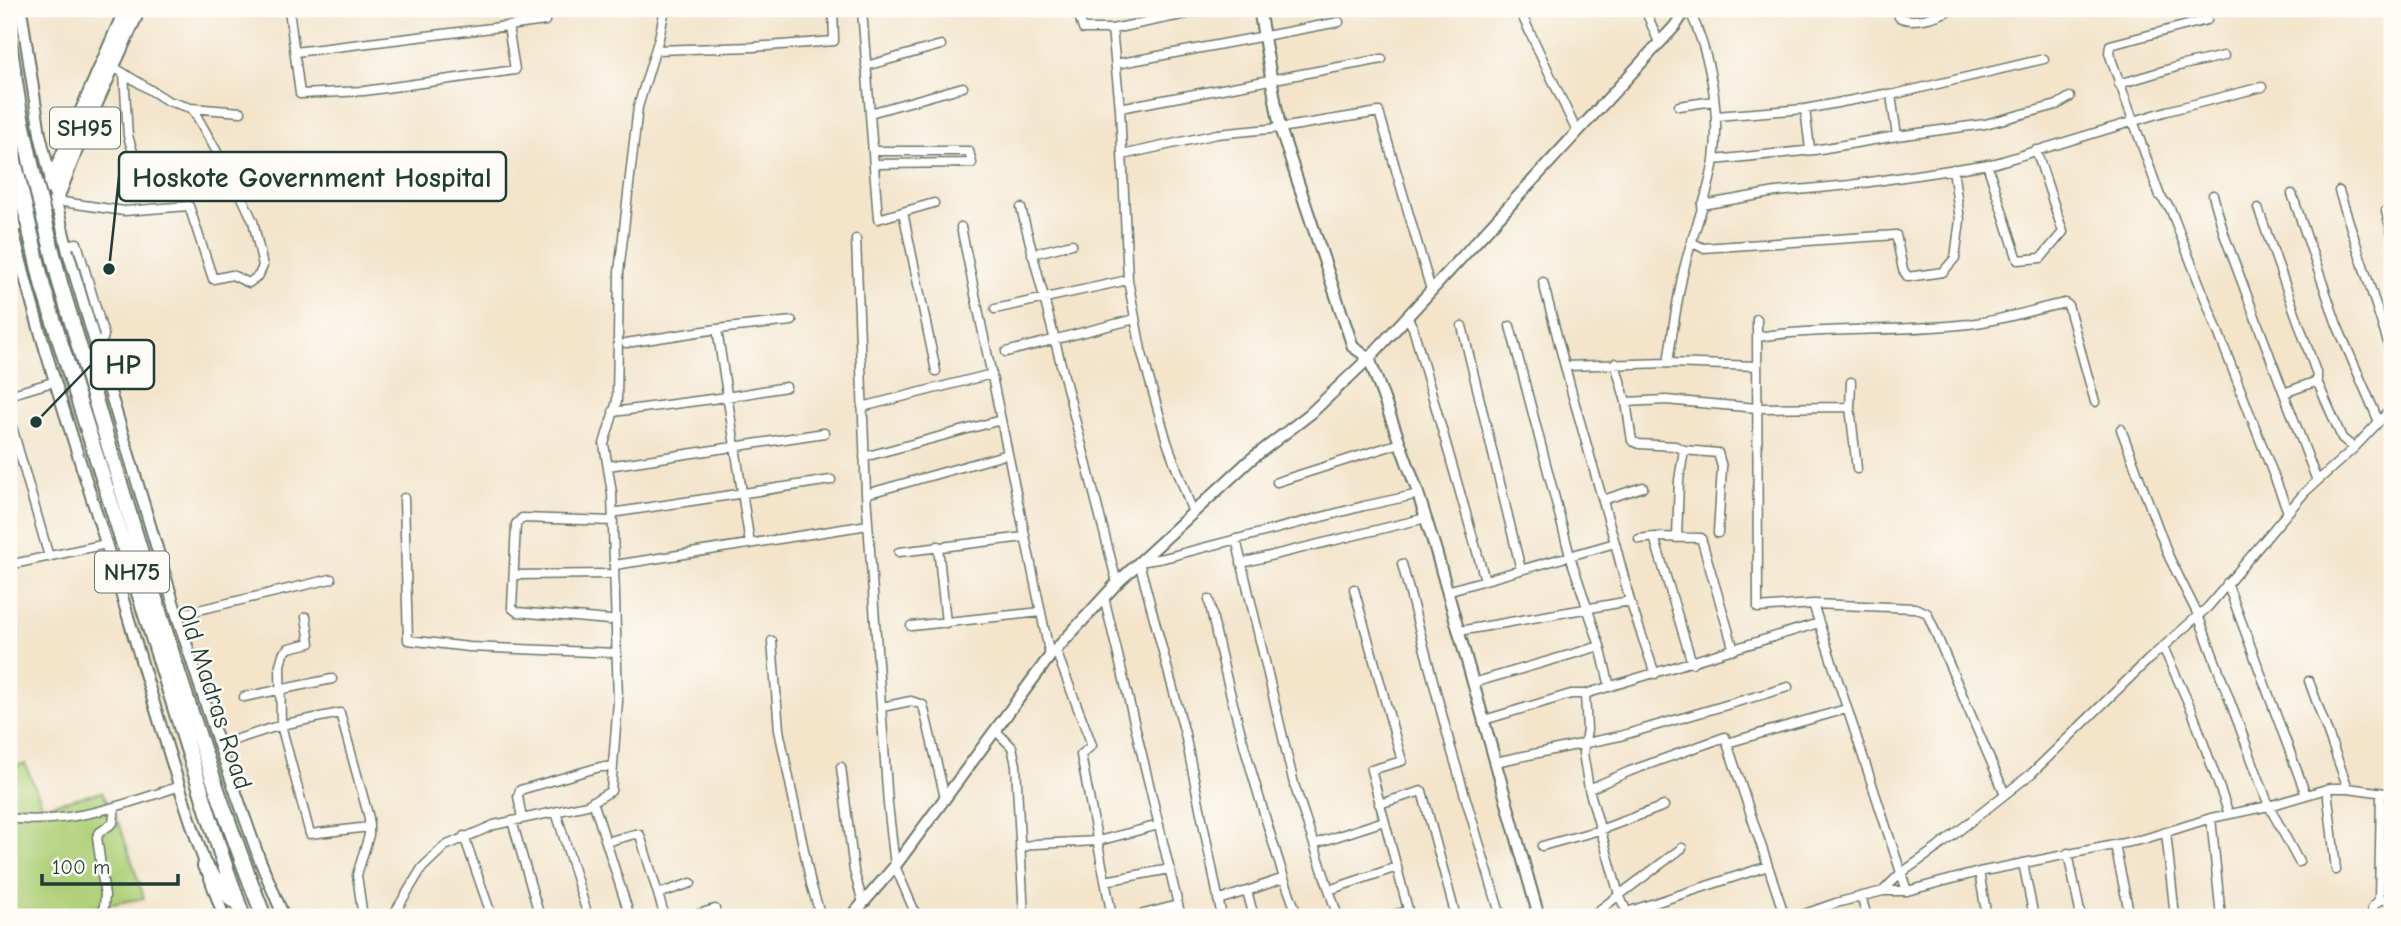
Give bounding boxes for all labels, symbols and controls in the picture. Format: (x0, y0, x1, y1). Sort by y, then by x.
road number: SH95 (50, 107, 120, 148)
callout: Hoskote Government Hospital (119, 152, 506, 201)
text: Hoskote Government Hospital (132, 162, 492, 194)
callout: HP (91, 340, 154, 389)
text: HP (105, 349, 141, 381)
road number: NH75 (95, 552, 169, 592)
street label: Old Madras Road (170, 601, 258, 793)
scale bar (42, 842, 178, 886)
text: 100 m (52, 855, 110, 879)

